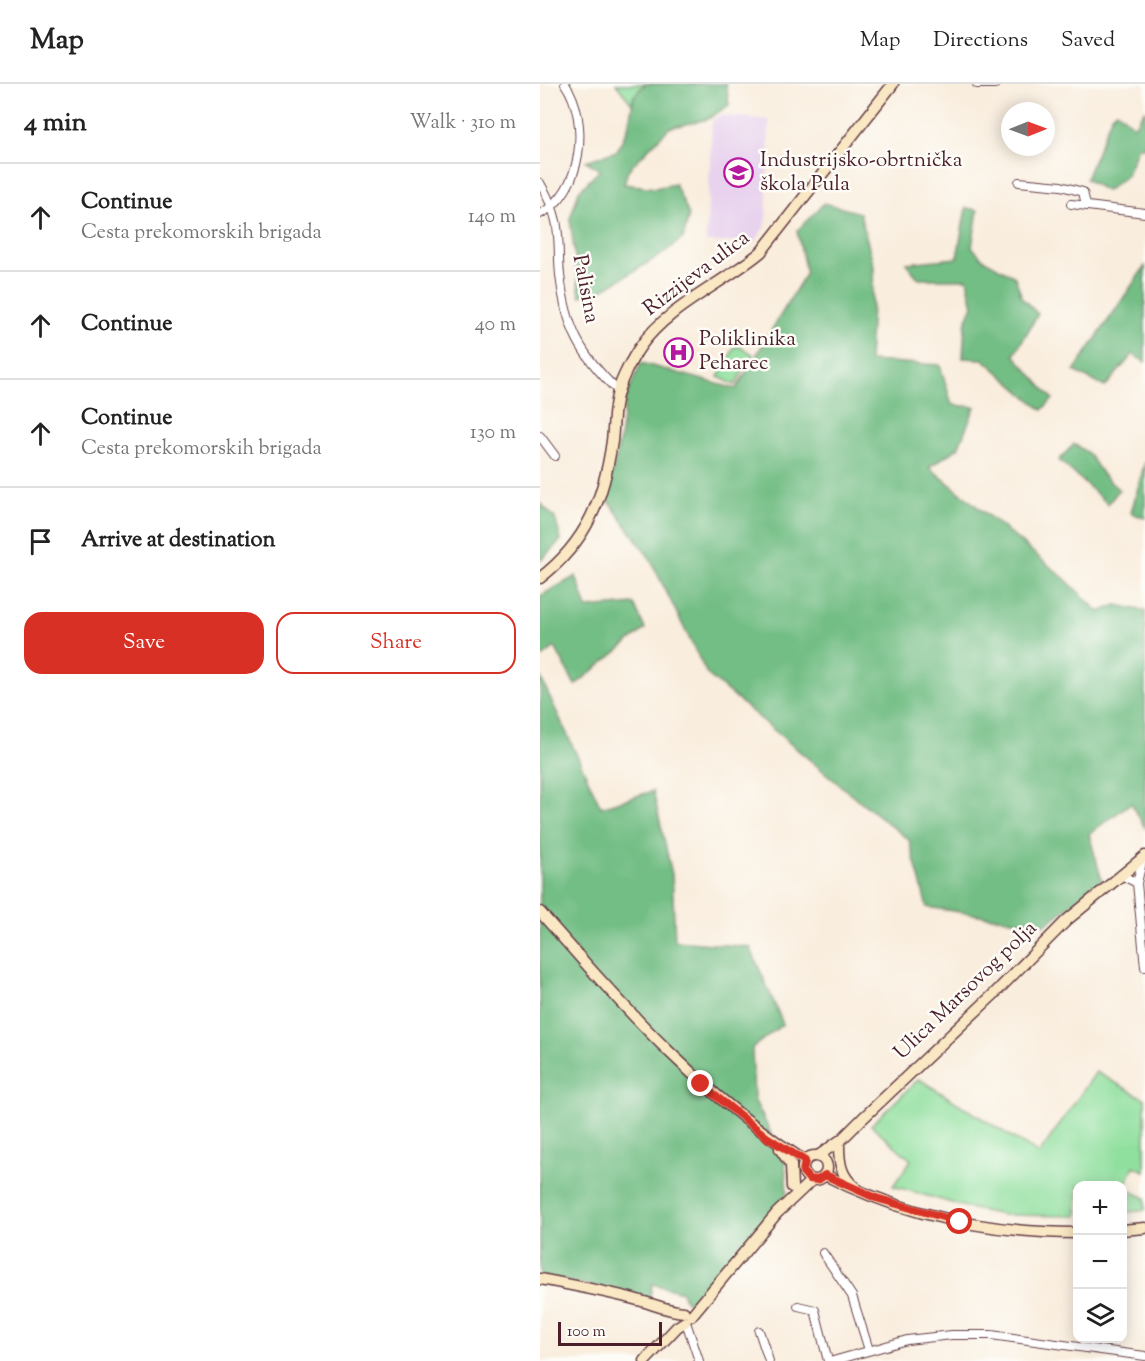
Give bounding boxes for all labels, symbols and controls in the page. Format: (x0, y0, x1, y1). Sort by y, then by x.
text: Map (30, 21, 84, 61)
text: Map (860, 26, 900, 56)
text: Directions (933, 26, 1028, 56)
text: Saved (1061, 26, 1115, 56)
north arrow (1001, 102, 1055, 156)
text: 4 min (24, 105, 87, 142)
text: Walk · 310 m (409, 109, 516, 138)
place label: Industrijsko-obrtnička škola Pula (760, 146, 963, 200)
school or university icon: Industrijsko-obrtnička škola Pula (723, 157, 755, 189)
text: Continue (81, 187, 172, 219)
icon: ahead (24, 201, 57, 234)
text: 140 m (468, 203, 516, 232)
text: Cesta prekomorskih brigada (81, 219, 322, 248)
street label: Rizzijeva ulica (638, 224, 757, 324)
street label: Palisina (564, 252, 606, 326)
icon: ahead (24, 309, 57, 342)
text: Continue (81, 309, 172, 341)
text: 40 m (475, 311, 516, 340)
place label: Poliklinika Peharec (699, 325, 796, 379)
hospital icon: Poliklinika Peharec (662, 336, 694, 368)
text: Continue (81, 403, 172, 435)
icon: ahead (24, 417, 57, 450)
text: 130 m (470, 419, 516, 448)
text: Cesta prekomorskih brigada (81, 435, 322, 464)
icon: arrive (24, 525, 57, 558)
text: Arrive at destination (81, 525, 276, 557)
button: Save (24, 612, 264, 674)
button: Share (276, 612, 516, 674)
street label: Ulica Marsovog polja (888, 914, 1045, 1067)
route end (687, 1070, 713, 1096)
map controls (1073, 1181, 1127, 1343)
button: + (1073, 1181, 1127, 1235)
route start (946, 1208, 972, 1234)
button: − (1073, 1235, 1127, 1289)
button: layers (1073, 1289, 1127, 1343)
scale bar (558, 1319, 662, 1346)
text: 100 m (567, 1321, 606, 1344)

